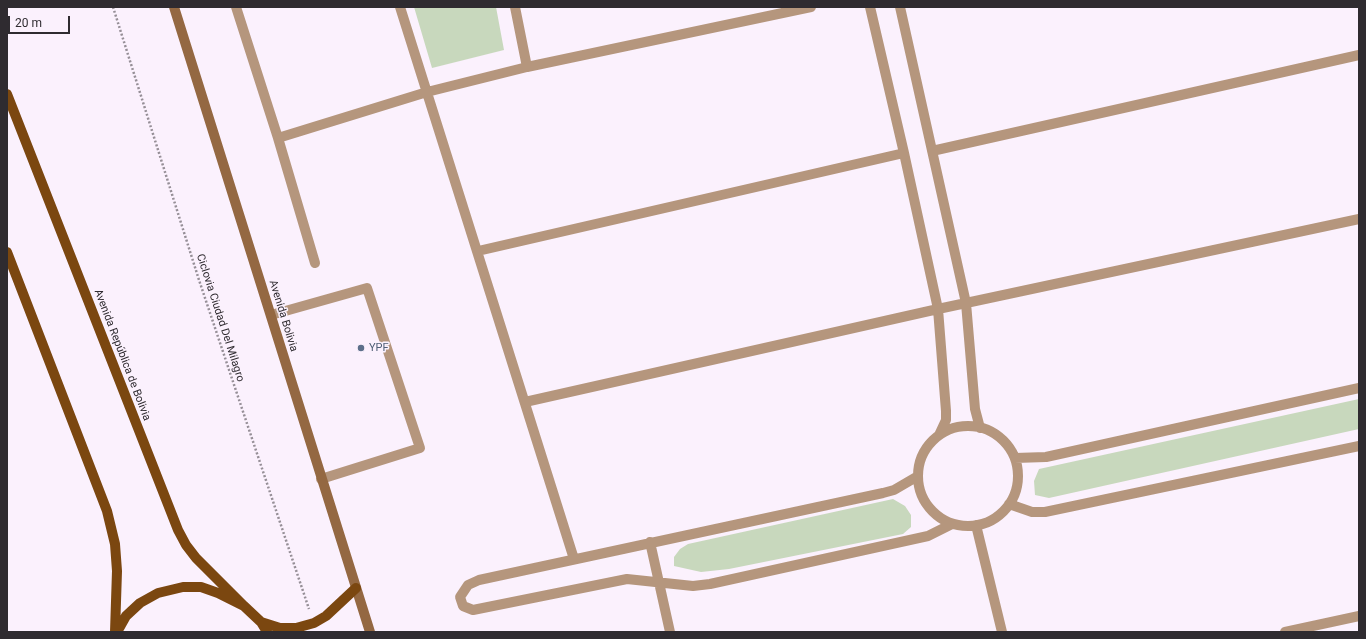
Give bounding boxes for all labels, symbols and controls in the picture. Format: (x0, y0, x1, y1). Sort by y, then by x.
scale bar (10, 8, 72, 34)
text: 20 m (15, 16, 42, 30)
street label: Ciclovia Ciudad Del Milagro (193, 252, 247, 384)
street label: Avenida Bolivia (266, 279, 300, 353)
street label: Avenida República de Bolivia (91, 287, 153, 423)
place label: YPF (369, 341, 389, 355)
marker: YPF (356, 343, 366, 353)

